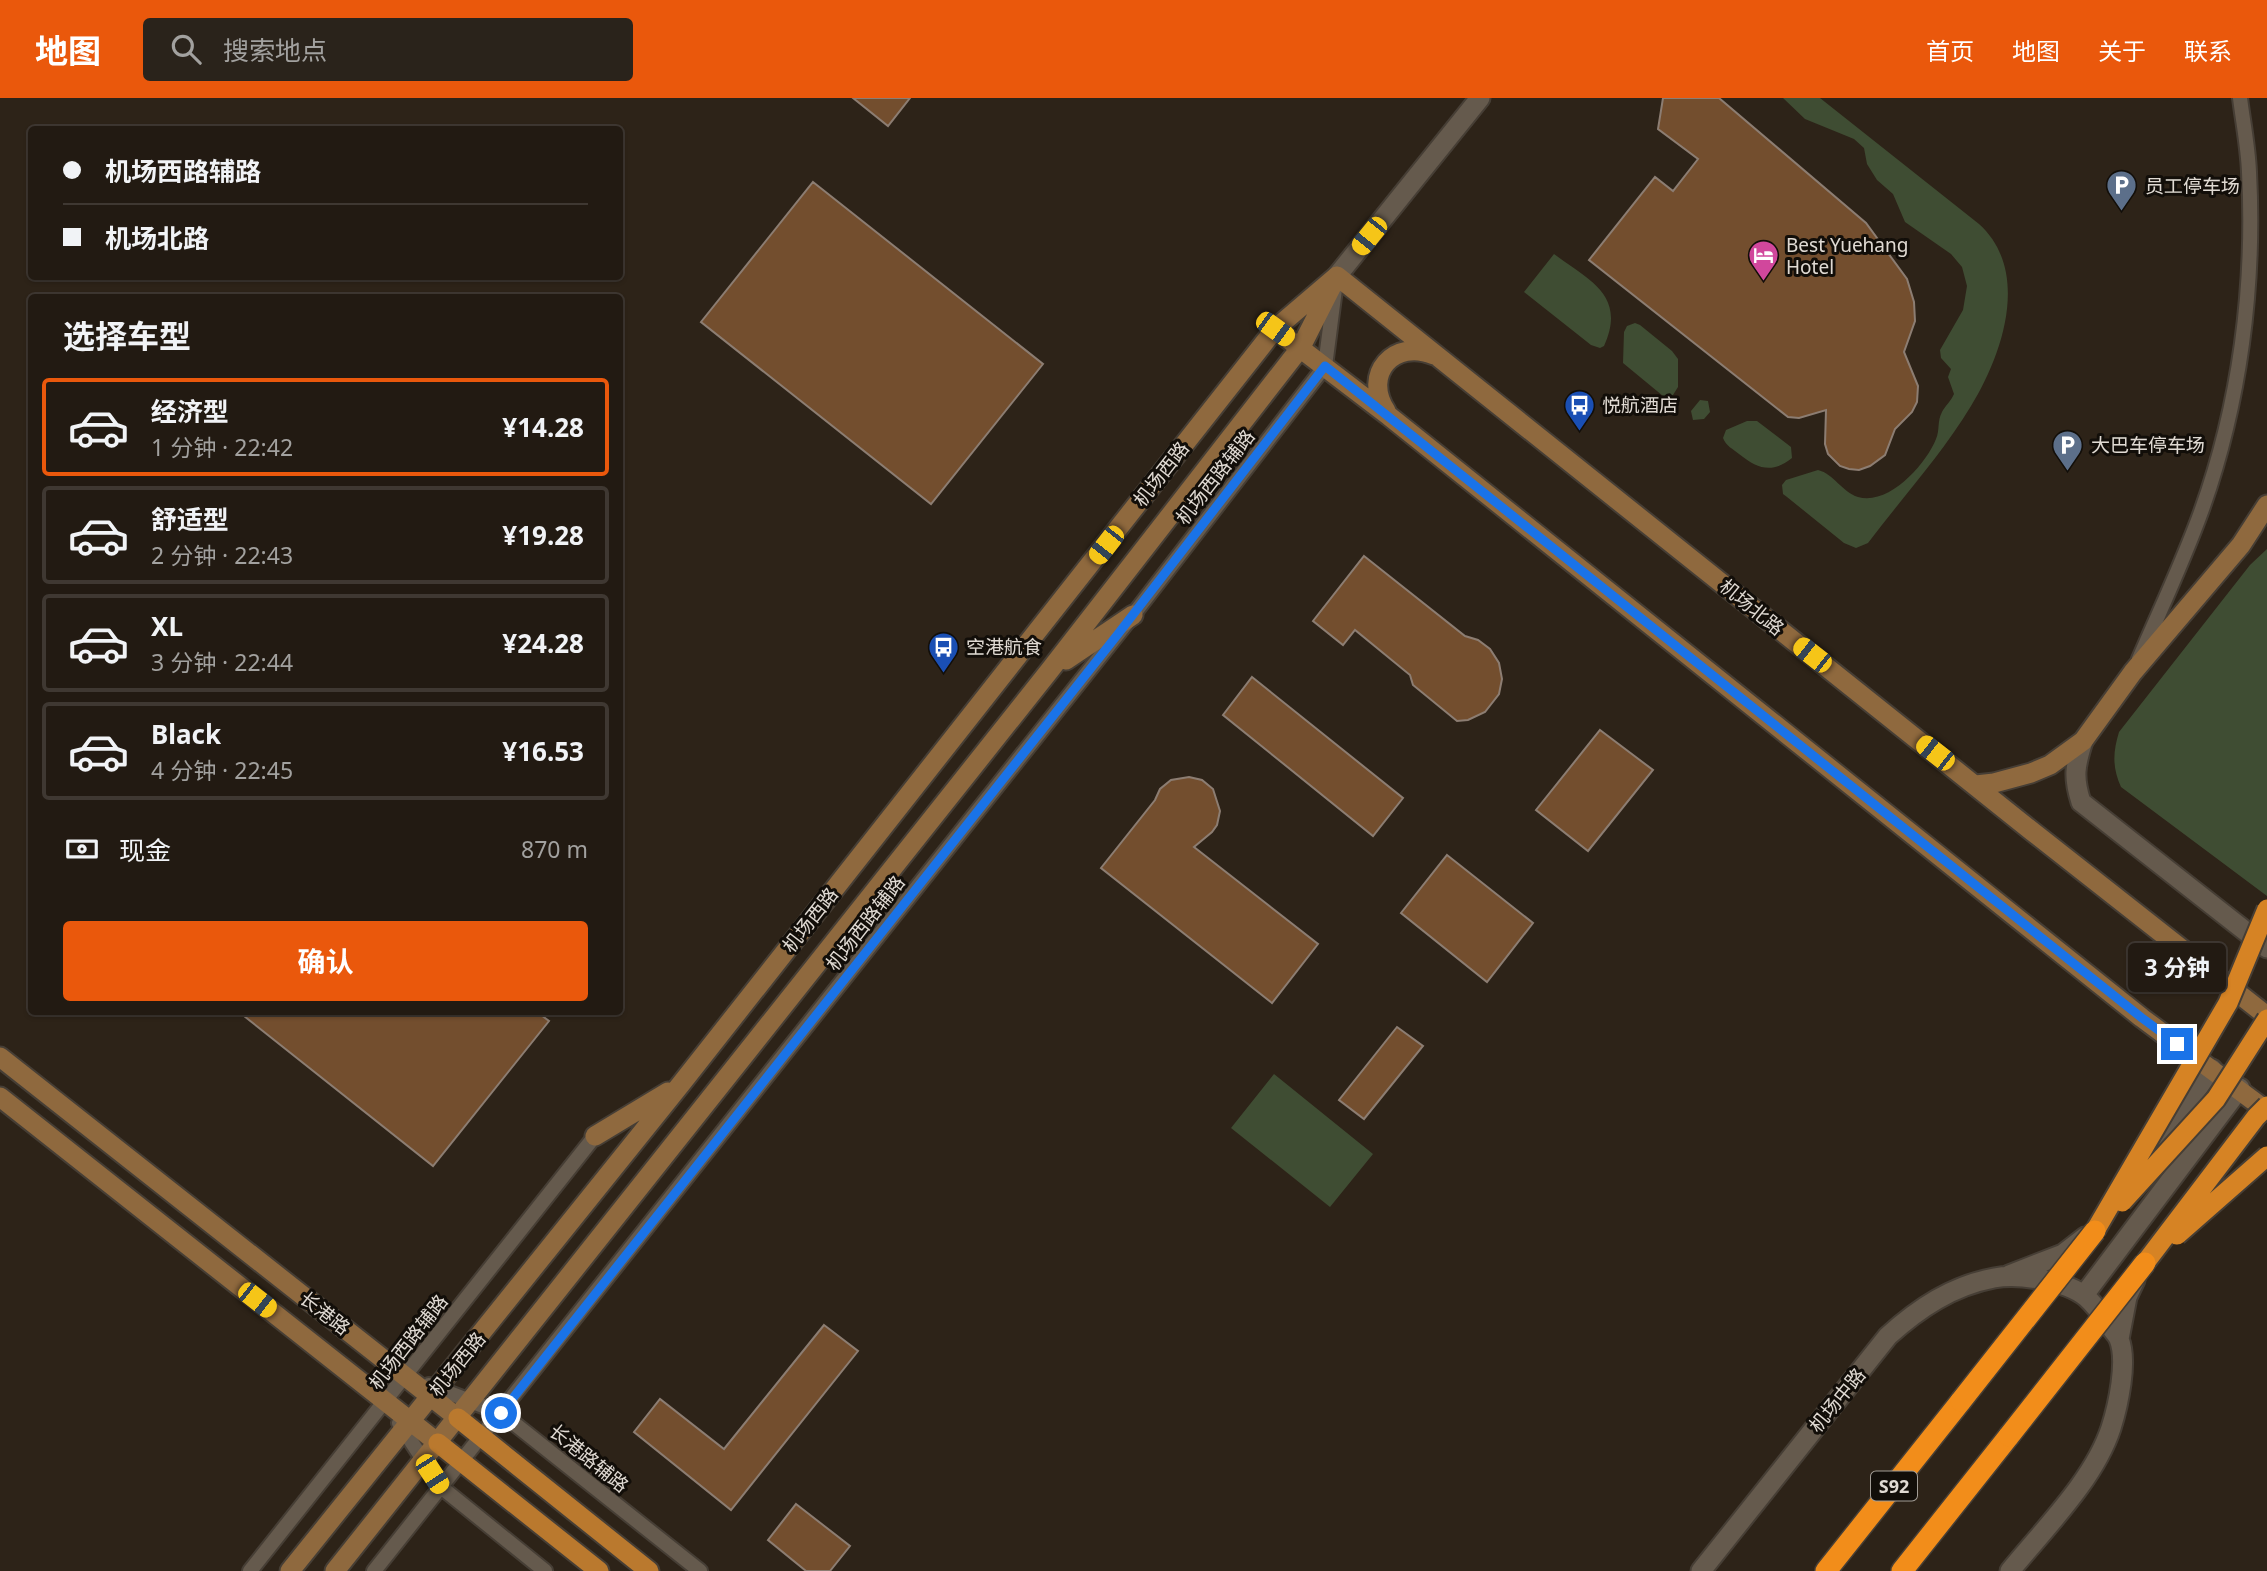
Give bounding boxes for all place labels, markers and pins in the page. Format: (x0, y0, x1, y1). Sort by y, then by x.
parking icon: 员工停车场 (2105, 169, 2139, 213)
place label: 员工停车场 (2145, 173, 2240, 199)
place label: Best Yuehang Hotel (1786, 232, 1908, 280)
hotel icon: Best Yuehang Hotel (1746, 239, 1780, 283)
bus stop icon: 悦航酒店 (1562, 388, 1596, 432)
place label: 悦航酒店 (1602, 392, 1678, 418)
parking icon: 大巴车停车场 (2051, 428, 2085, 472)
place label: 大巴车停车场 (2091, 432, 2205, 458)
bus stop icon: 空港航食 (926, 630, 960, 674)
place label: 空港航食 (966, 634, 1042, 660)

